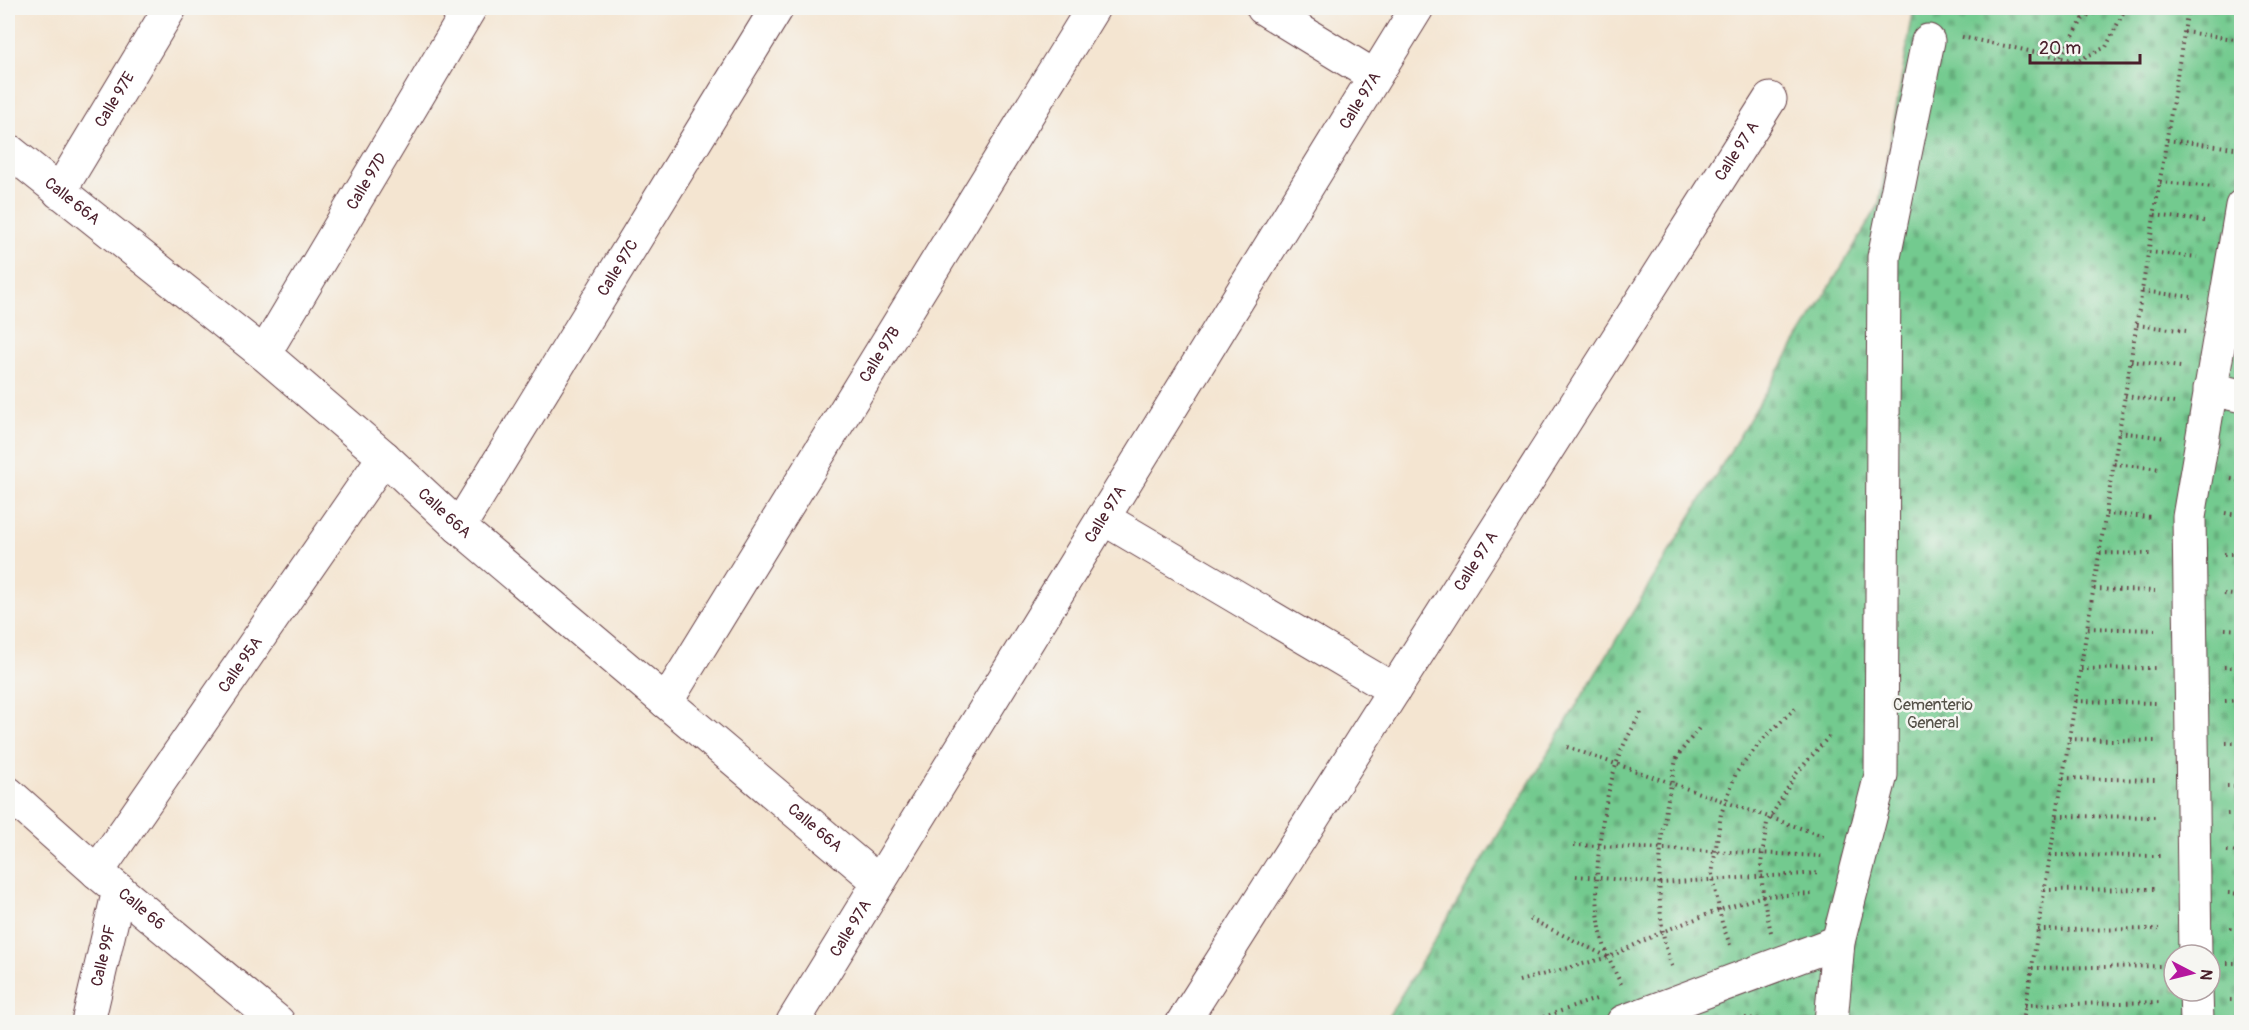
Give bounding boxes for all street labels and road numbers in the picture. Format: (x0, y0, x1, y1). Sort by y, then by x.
street label: Calle 97E (90, 68, 139, 131)
street label: Calle 97A (1335, 68, 1385, 133)
street label: Calle 97 A (1710, 118, 1763, 185)
street label: Calle 97D (342, 149, 392, 214)
street label: Calle 66A (40, 173, 104, 229)
street label: Calle 97C (593, 236, 643, 300)
street label: Calle 97B (855, 323, 905, 386)
street label: Calle 97A (1080, 482, 1131, 547)
street label: Calle 66A (414, 484, 475, 543)
street label: Calle 97 A (1450, 528, 1502, 595)
street label: Calle 95A (214, 633, 267, 697)
street label: Calle 66A (783, 799, 846, 856)
street label: Calle 66 (114, 884, 169, 934)
street label: Calle 97A (826, 896, 876, 961)
street label: Calle 99F (87, 923, 121, 988)

